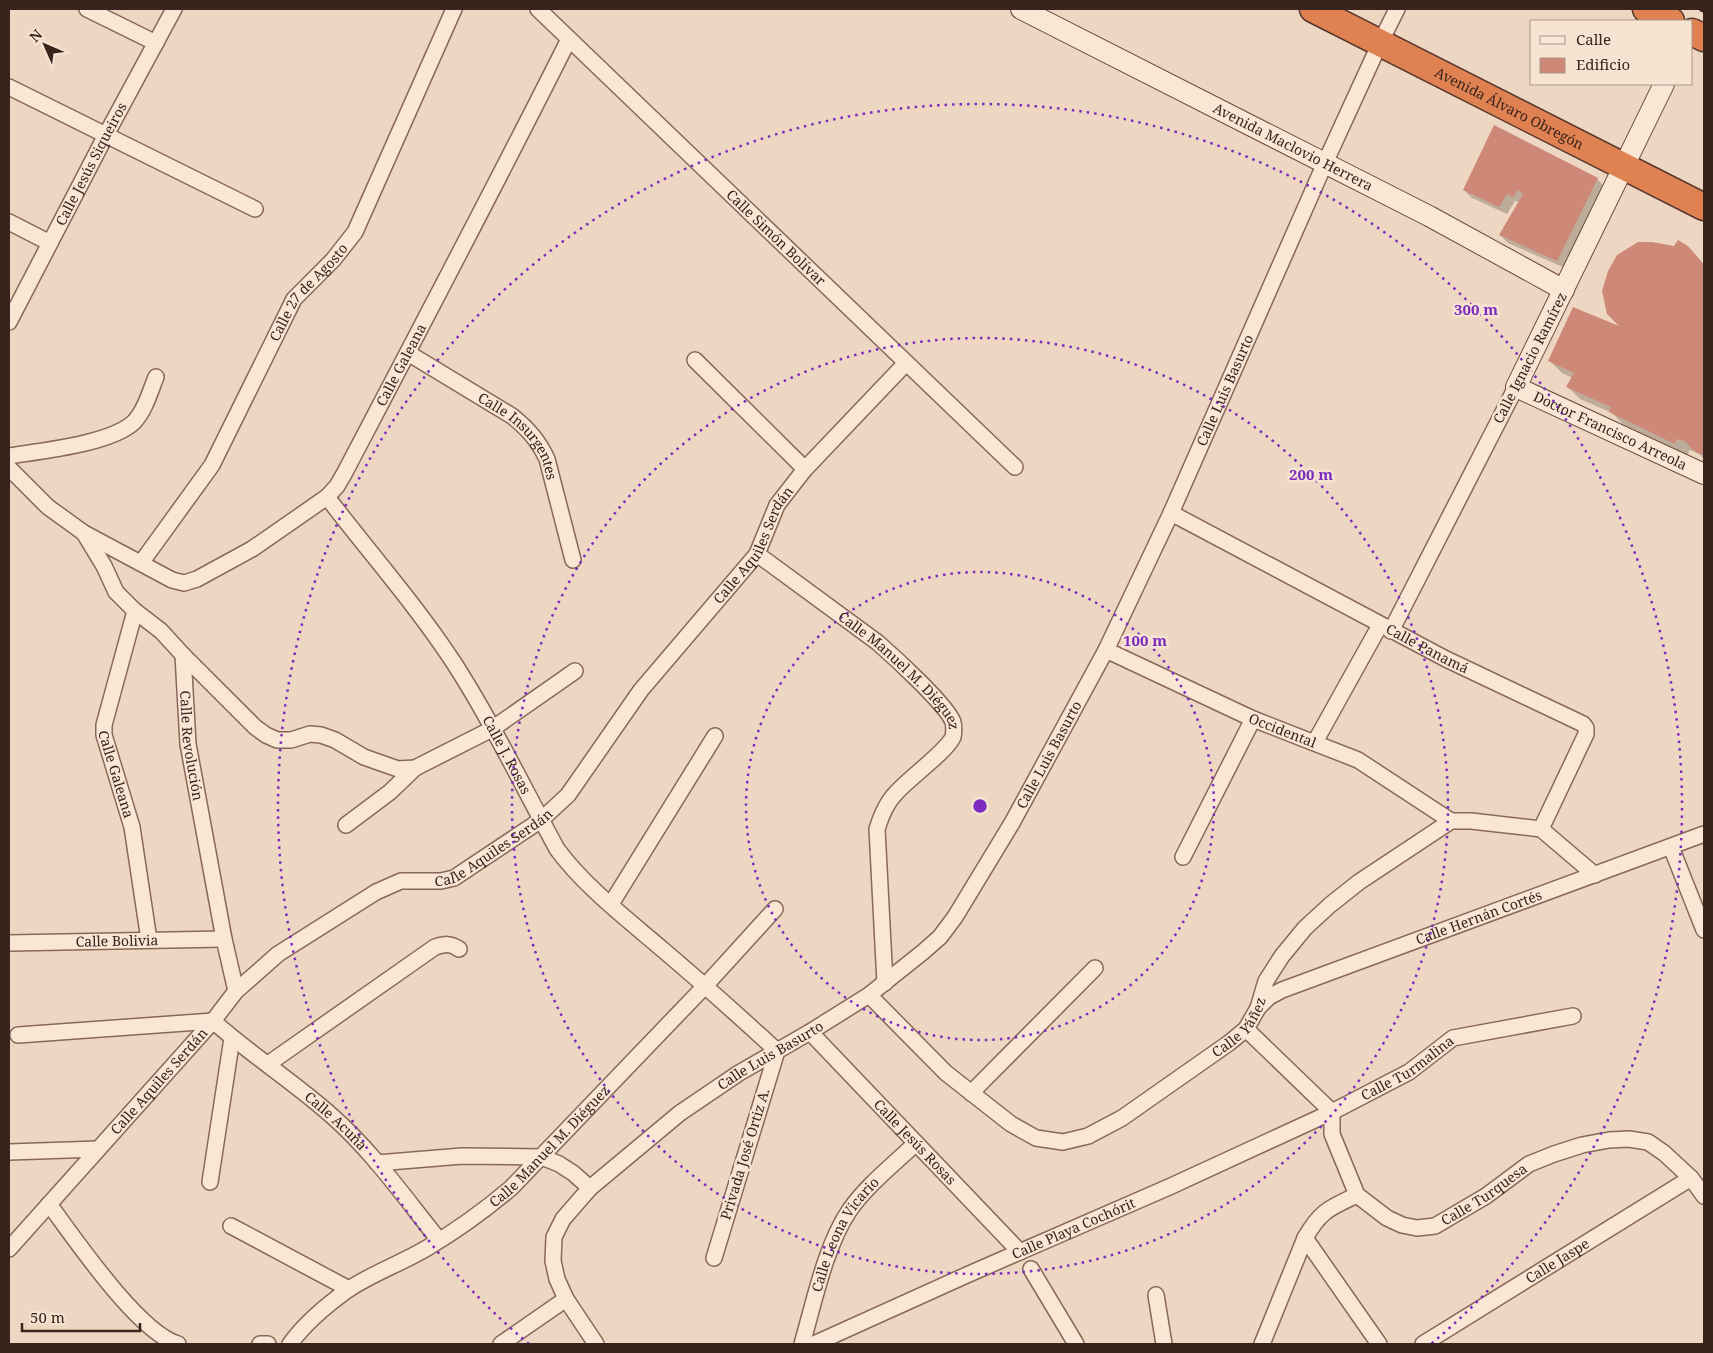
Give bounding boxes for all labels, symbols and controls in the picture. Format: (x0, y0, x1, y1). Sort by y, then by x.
north arrow (20, 20, 70, 70)
legend (1530, 20, 1693, 85)
text: N (25, 25, 46, 46)
text: Calle (1576, 29, 1611, 49)
text: Edificio (1576, 54, 1630, 74)
street label: Avenida Álvaro Obregón (1432, 62, 1587, 154)
street label: Avenida Maclovio Herrera (1210, 98, 1376, 195)
street label: Calle Jesús Siqueiros (51, 99, 131, 229)
street label: Calle Simón Bolívar (723, 185, 831, 290)
street label: Calle 27 de Agosto (265, 239, 352, 344)
street label: Calle Ignacio Ramírez (1488, 289, 1571, 427)
text: 300 m (1454, 299, 1498, 319)
street label: Calle Galeana (371, 320, 430, 409)
street label: Calle Luis Basurto (1192, 331, 1257, 449)
street label: Doctor Francisco Arreola (1531, 386, 1690, 474)
street label: Calle Insurgentes (475, 388, 562, 482)
text: 200 m (1289, 464, 1333, 484)
street label: Calle Aquiles Serdán (709, 482, 797, 608)
street label: Calle Manuel M. Diéguez (835, 607, 964, 730)
street label: Calle Panamá (1383, 619, 1472, 677)
text: 100 m (1123, 630, 1167, 650)
street label: Calle Revolución (176, 690, 208, 802)
street label: Calle Luis Basurto (1012, 697, 1086, 812)
street label: Occidental (1246, 708, 1320, 752)
street label: Calle J. Rosas (478, 712, 536, 797)
street label: Calle Galeana (95, 730, 139, 820)
centre of rings (971, 797, 989, 815)
street label: Calle Aquiles Serdán (435, 804, 556, 890)
street label: Calle Hernán Cortés (1413, 885, 1544, 949)
street label: Calle Bolivia (75, 930, 159, 951)
street label: Calle Yáñez (1208, 995, 1270, 1061)
street label: Calle Luis Basurto (713, 1016, 827, 1094)
street label: Calle Aquiles Serdán (106, 1024, 211, 1138)
street label: Calle Turmalina (1357, 1031, 1458, 1104)
street label: Calle Manuel M. Diéguez (485, 1081, 614, 1211)
street label: Privada José Ortiz A. (715, 1086, 774, 1222)
street label: Calle Acuña (301, 1087, 372, 1154)
street label: Calle Jesús Rosas (870, 1095, 961, 1189)
street label: Calle Turquesa (1437, 1159, 1531, 1229)
street label: Calle Leona Vicario (807, 1172, 883, 1294)
street label: Calle Playa Cochórit (1009, 1193, 1138, 1263)
street label: Calle Jaspe (1522, 1233, 1593, 1287)
scale bar (22, 1300, 140, 1332)
text: 50 m (30, 1307, 65, 1327)

